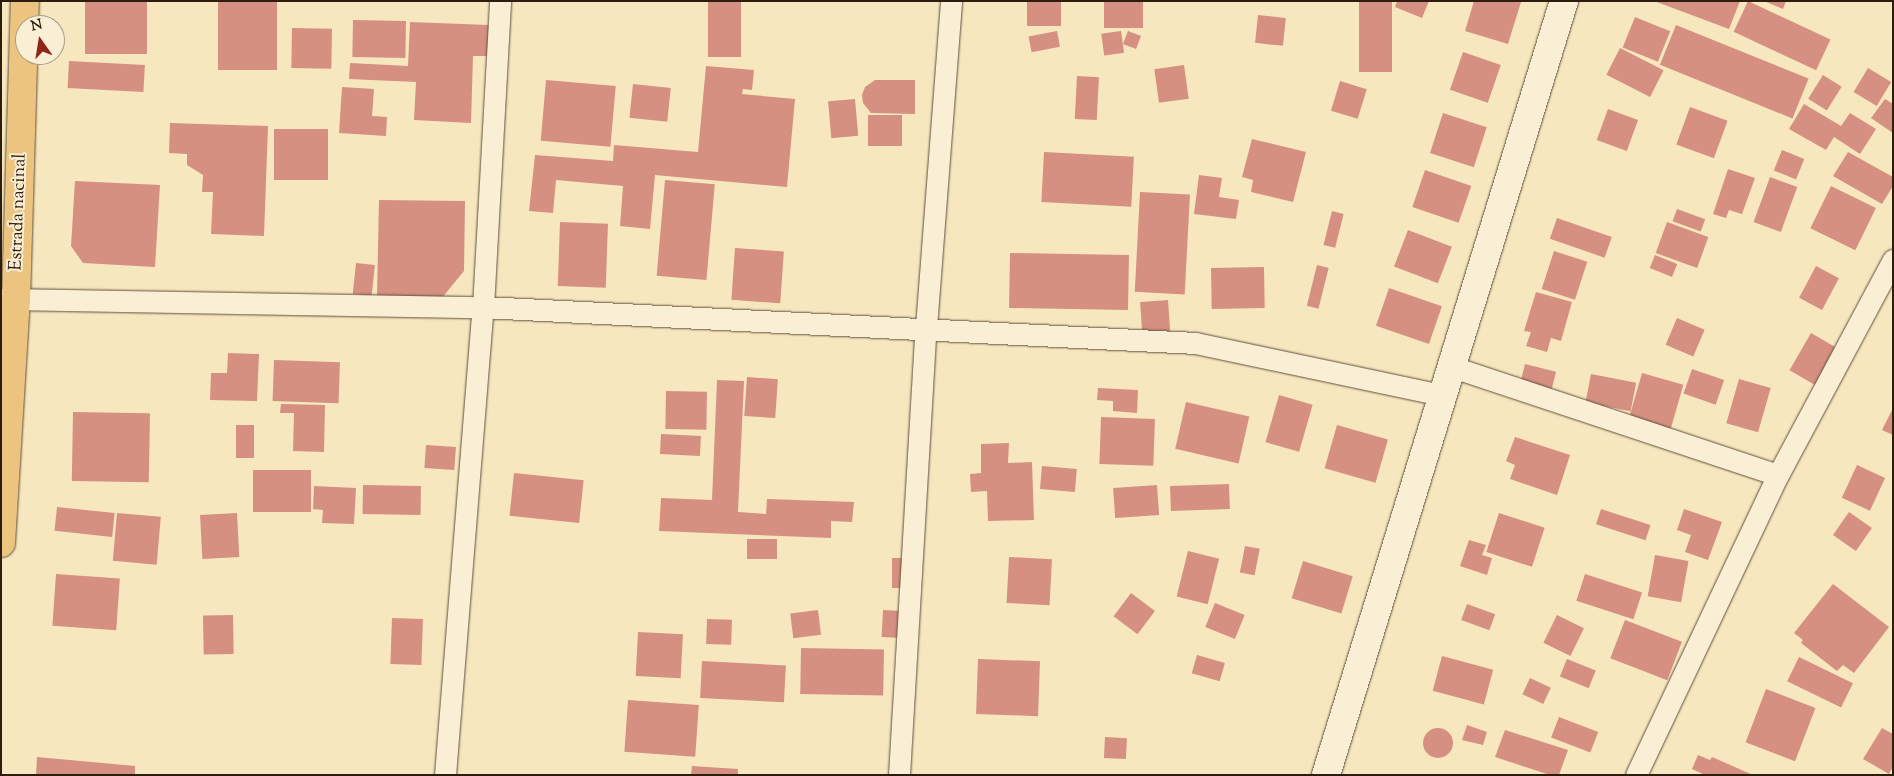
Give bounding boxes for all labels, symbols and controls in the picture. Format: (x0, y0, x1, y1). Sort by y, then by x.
north arrow (15, 15, 65, 65)
text: N (29, 15, 45, 37)
street label: Estrada nacinal (6, 153, 32, 271)

